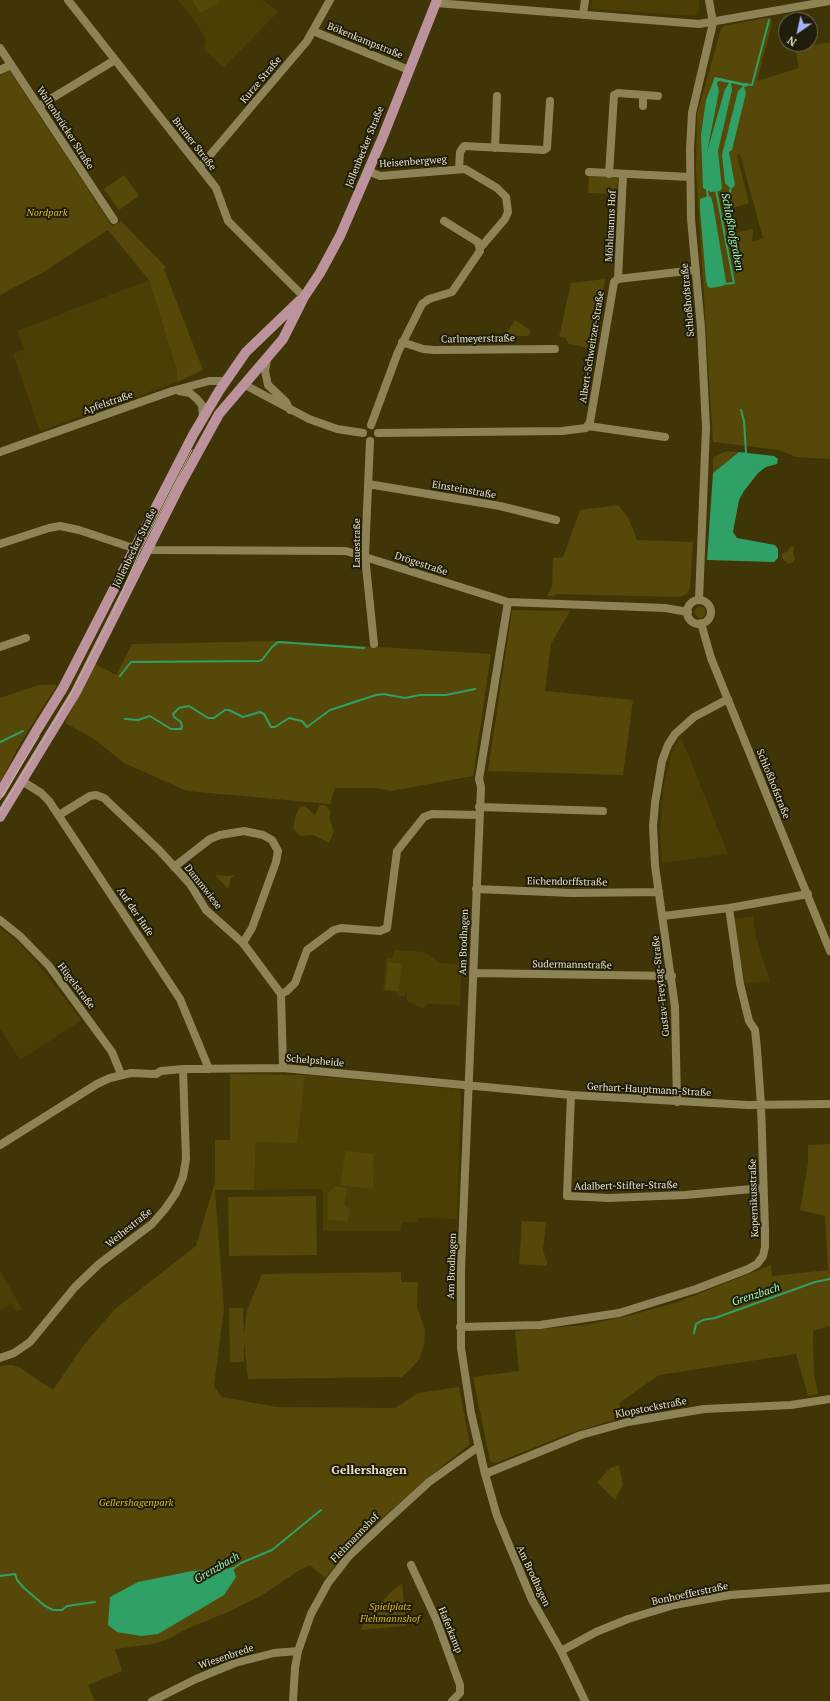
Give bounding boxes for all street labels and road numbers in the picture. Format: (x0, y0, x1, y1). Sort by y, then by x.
street label: Bökenkampstraße (325, 20, 405, 62)
street label: Kurze Straße (238, 54, 284, 106)
street label: Wallenbrücker Straße (34, 84, 96, 172)
street label: Jöllenbecker Straße (343, 105, 387, 189)
street label: Bremer Straße (169, 115, 219, 173)
street label: Heisenbergweg (379, 154, 447, 170)
street label: Möhlmanns Hof (603, 190, 619, 262)
street label: Schloßhofstraße (679, 263, 697, 337)
street label: Albert-Schweitzer-Straße (577, 290, 607, 404)
street label: Carlmeyerstraße (441, 332, 515, 346)
street label: Apfelstraße (81, 389, 135, 417)
street label: Einsteinstraße (431, 478, 497, 502)
street label: Jöllenbecker Straße (111, 506, 159, 590)
street label: Lauestraße (351, 518, 363, 568)
street label: Drögestraße (393, 550, 449, 578)
street label: Schloßhofstraße (754, 747, 792, 821)
street label: Dammwiese (182, 862, 224, 912)
street label: Eichendorffstraße (527, 875, 607, 889)
street label: Auf der Hufe (114, 885, 156, 939)
street label: Am Brodhagen (457, 909, 471, 975)
street label: Gustav-Freytag-Straße (650, 935, 672, 1037)
street label: Sudermannstraße (532, 958, 612, 972)
street label: Hügelstraße (55, 961, 97, 1011)
street label: Schelpsheide (285, 1052, 345, 1070)
street label: Gerhart-Hauptmann-Straße (586, 1081, 712, 1099)
street label: Kopernikusstraße (747, 1159, 761, 1237)
street label: Adalbert-Stifter-Straße (574, 1179, 678, 1193)
street label: Weihestraße (103, 1206, 155, 1250)
street label: Am Brodhagen (445, 1233, 459, 1299)
street label: Klopstockstraße (614, 1395, 688, 1421)
street label: Flehmannshof (328, 1511, 382, 1565)
street label: Am Brodhagen (514, 1544, 552, 1608)
street label: Bonhoefferstraße (651, 1580, 729, 1608)
street label: Haferkamp (435, 1605, 465, 1655)
street label: Wiesenbrede (197, 1642, 255, 1672)

